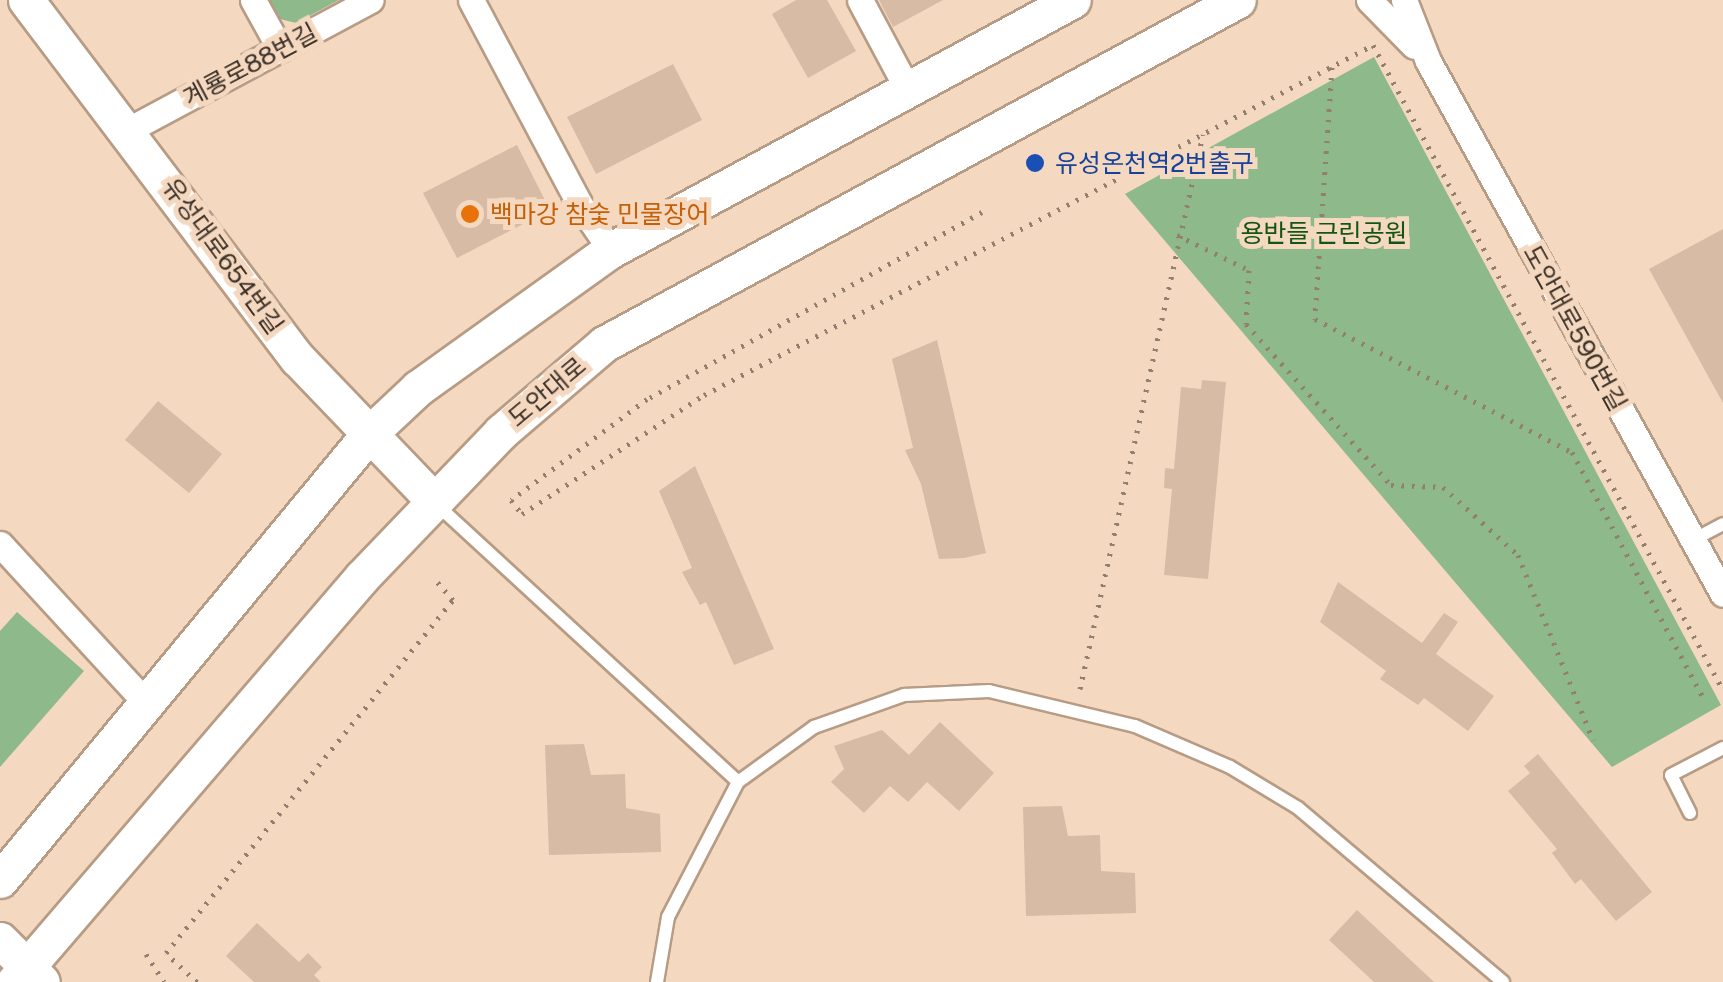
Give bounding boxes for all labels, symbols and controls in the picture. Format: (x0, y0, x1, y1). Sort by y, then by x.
street label: 계룡로88번길 (178, 17, 322, 113)
place label: 유성온천역2번출구 (1055, 148, 1254, 178)
marker: 유성온천역2번출구 (1024, 152, 1046, 174)
street label: 유성대로654번길 (156, 172, 290, 340)
place label: 백마강 참숯 민물장어 (490, 199, 709, 229)
marker: 백마강 참숯 민물장어 (459, 203, 481, 225)
park label: 용반들 근린공원 (1240, 218, 1408, 248)
street label: 도안대로590번길 (1517, 240, 1633, 416)
street label: 도안대로 (502, 351, 592, 433)

